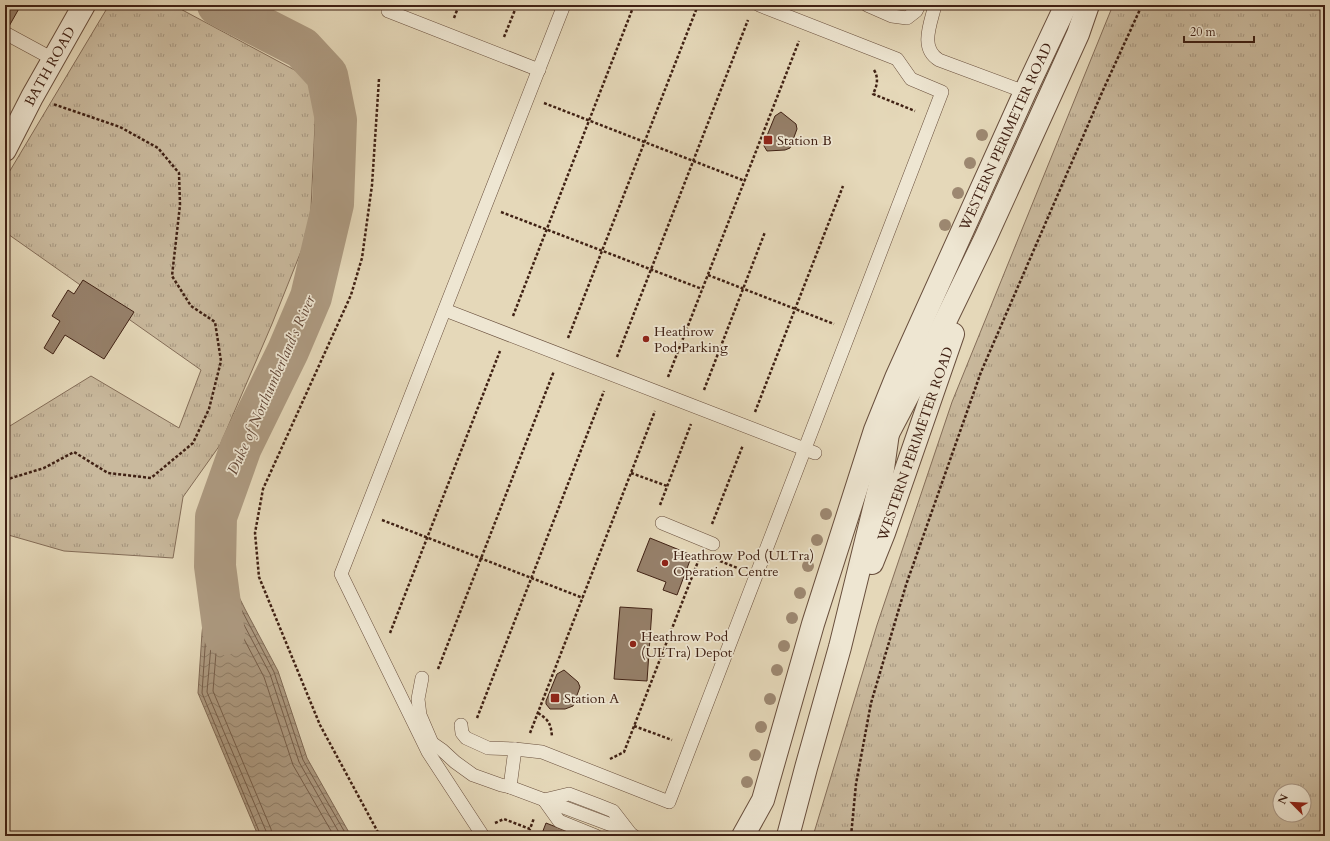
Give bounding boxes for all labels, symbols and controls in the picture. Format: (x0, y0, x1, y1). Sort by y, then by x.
scale bar (1184, 18, 1254, 44)
street label: BATH ROAD (20, 23, 80, 109)
text: 20 m (1190, 24, 1217, 40)
street label: WESTERN PERIMETER ROAD (954, 40, 1057, 234)
place label: Station B (777, 131, 832, 150)
marker: Station B (762, 134, 774, 146)
water label: Duke of Northumberland's River (222, 291, 320, 478)
place label: Heathrow Pod Parking (654, 322, 728, 357)
marker: Heathrow Pod Parking (641, 334, 651, 344)
street label: WESTERN PERIMETER ROAD (873, 344, 958, 544)
place label: Heathrow Pod (ULTra) Operation Centre (673, 546, 814, 581)
marker: Heathrow Pod (ULTra) Operation Centre (660, 558, 670, 568)
place label: Heathrow Pod (ULTra) Depot (641, 627, 733, 662)
marker: Heathrow Pod (ULTra) Depot (628, 639, 638, 649)
place label: Station A (564, 689, 619, 708)
marker: Station A (549, 692, 561, 704)
north arrow (1272, 783, 1312, 823)
text: N (1275, 791, 1292, 807)

